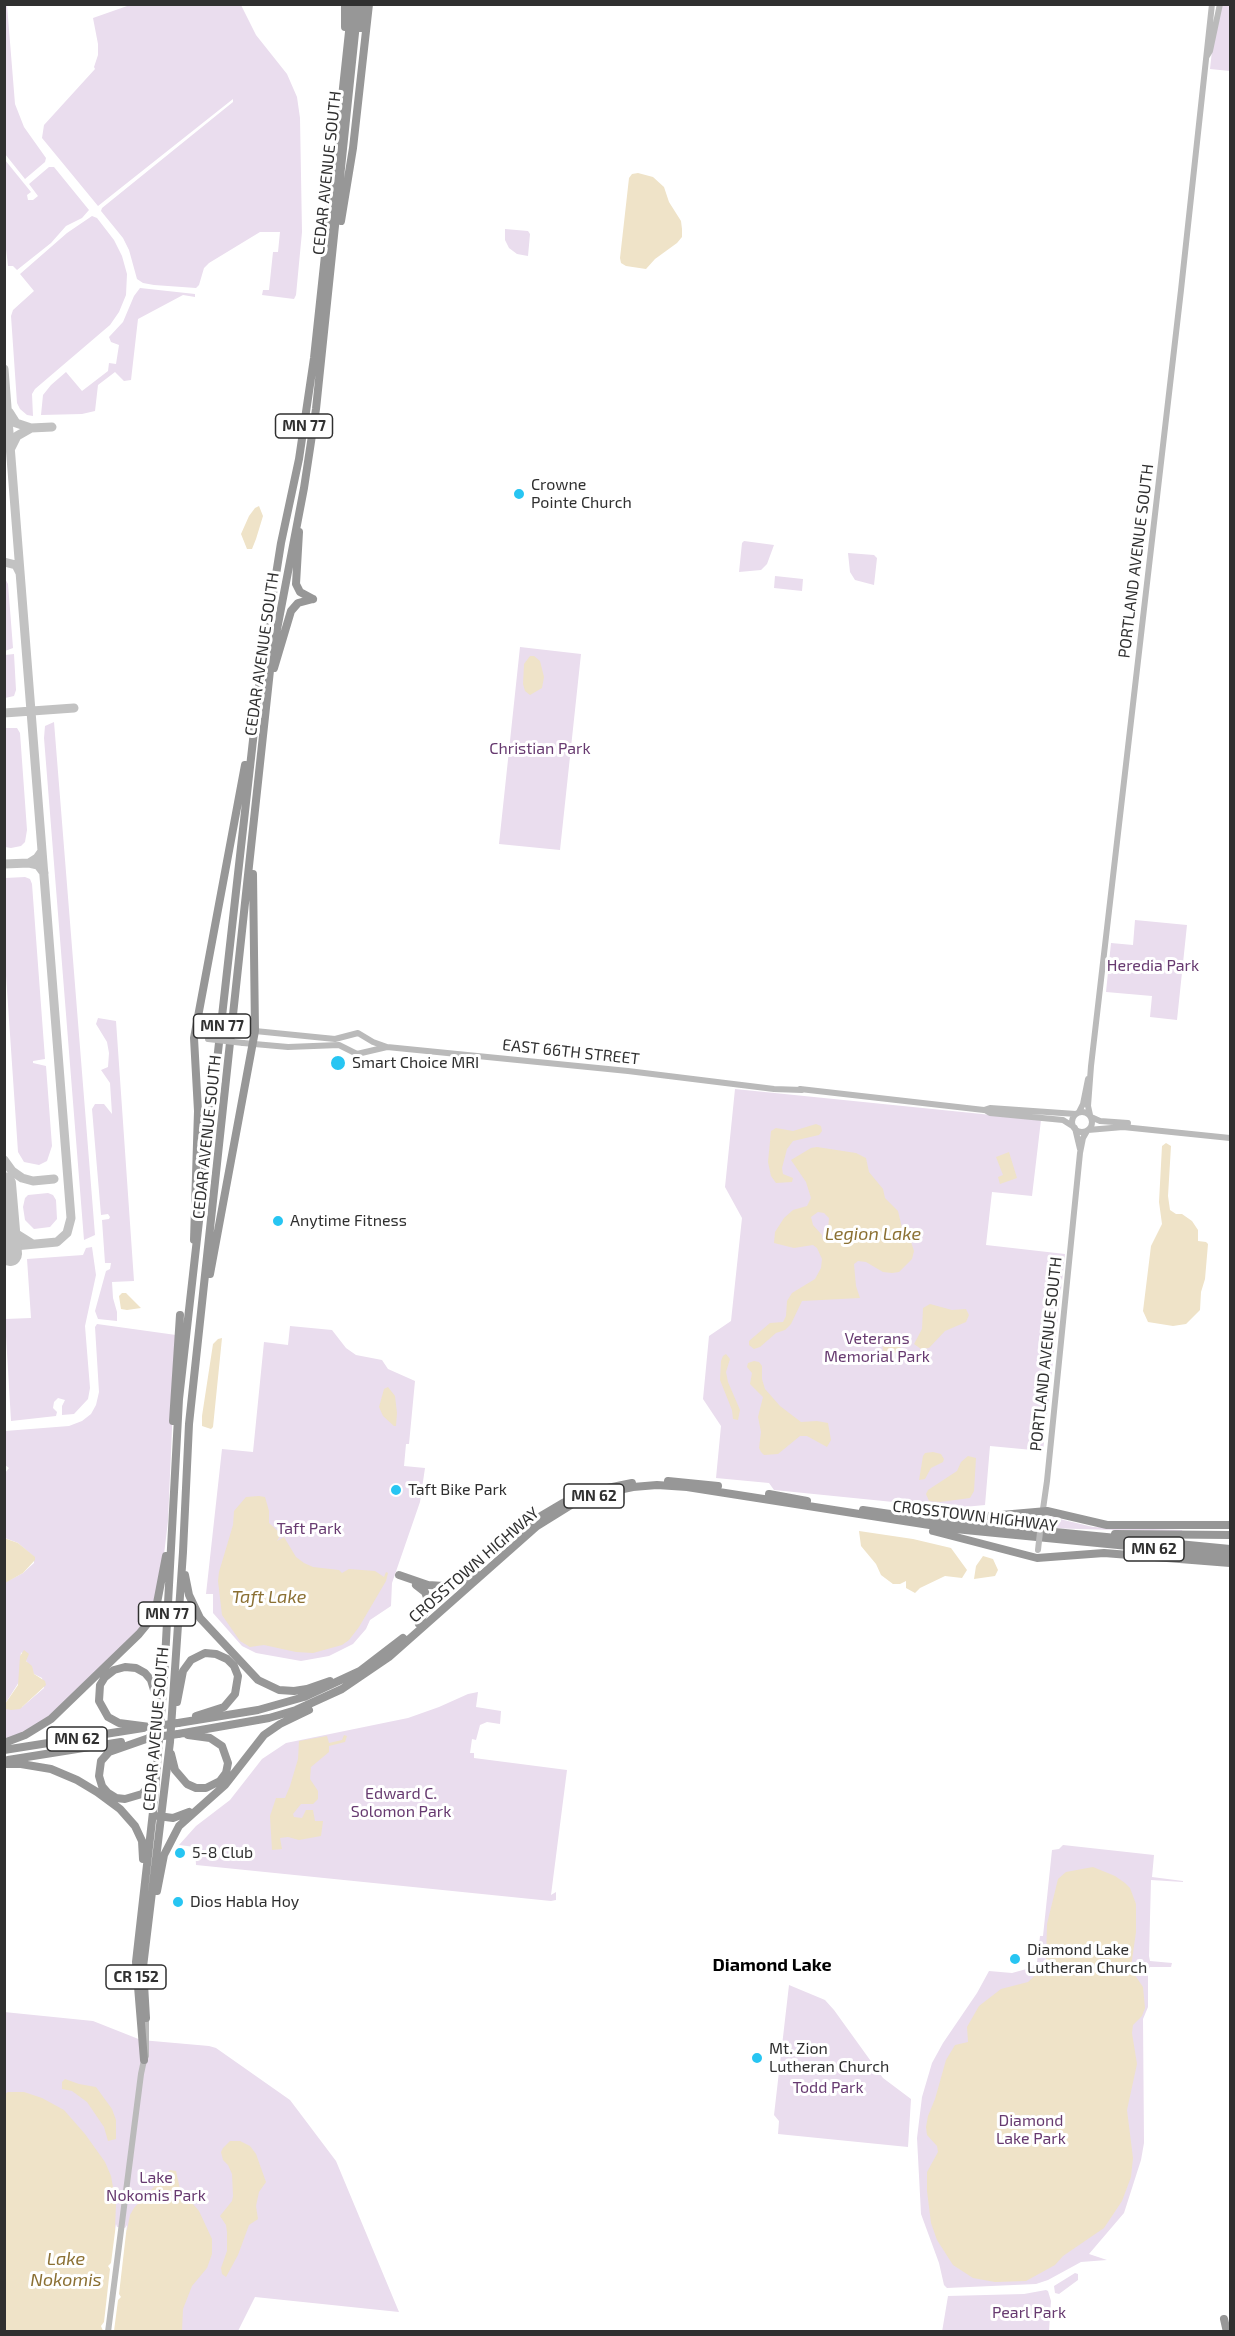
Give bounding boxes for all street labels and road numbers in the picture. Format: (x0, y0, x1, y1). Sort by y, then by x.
street label: CEDAR AVENUE SOUTH (309, 90, 345, 256)
road number: MN 77 (276, 414, 332, 438)
street label: PORTLAND AVENUE SOUTH (1115, 463, 1157, 659)
street label: CEDAR AVENUE SOUTH (241, 571, 283, 737)
road number: MN 77 (194, 1014, 250, 1038)
street label: EAST 66TH STREET (501, 1035, 641, 1069)
street label: CEDAR AVENUE SOUTH (189, 1054, 225, 1220)
street label: PORTLAND AVENUE SOUTH (1026, 1256, 1066, 1452)
road number: MN 62 (564, 1484, 624, 1508)
street label: CROSSTOWN HIGHWAY (891, 1496, 1059, 1536)
street label: CROSSTOWN HIGHWAY (405, 1503, 543, 1627)
road number: MN 62 (1124, 1537, 1184, 1561)
road number: MN 77 (138, 1602, 195, 1626)
street label: CEDAR AVENUE SOUTH (139, 1646, 173, 1812)
road number: MN 62 (47, 1727, 107, 1751)
road number: CR 152 (106, 1965, 166, 1989)

